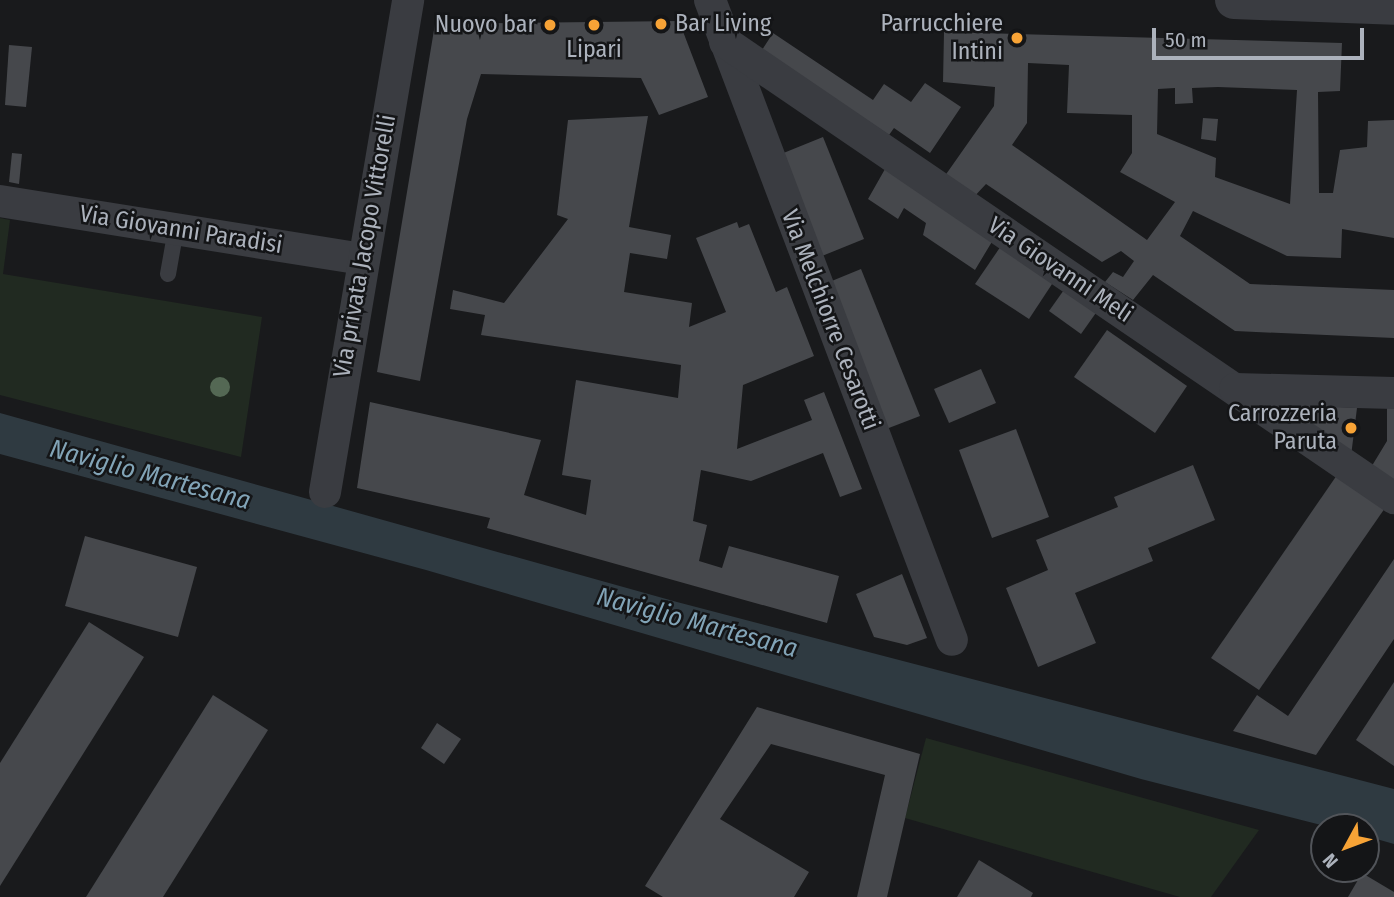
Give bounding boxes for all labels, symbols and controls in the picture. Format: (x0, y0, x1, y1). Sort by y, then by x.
place label: Bar Living (675, 10, 771, 38)
place label: Parrucchiere Intini (880, 10, 1003, 66)
place label: Nuovo bar (435, 11, 536, 39)
scale bar (1156, 14, 1368, 58)
marker: Bar Living (653, 16, 669, 32)
marker: Nuovo bar (542, 17, 558, 33)
marker: Lipari (586, 17, 602, 33)
text: 50 m (1165, 27, 1207, 53)
marker: Parrucchiere Intini (1009, 30, 1025, 46)
place label: Lipari (566, 36, 622, 64)
street label: Via privata Jacopo Vittorelli (328, 112, 402, 380)
street label: Via Giovanni Paradisi (78, 200, 284, 260)
street label: Via Melchiorre Cesarotti (775, 206, 885, 434)
street label: Via Giovanni Meli (982, 211, 1138, 329)
place label: Carrozzeria Paruta (1228, 400, 1337, 456)
marker: Carrozzeria Paruta (1343, 420, 1359, 436)
water label: Naviglio Martesana (46, 433, 254, 517)
water label: Naviglio Martesana (593, 581, 801, 665)
north arrow (1310, 813, 1380, 883)
text: N (1318, 849, 1343, 873)

